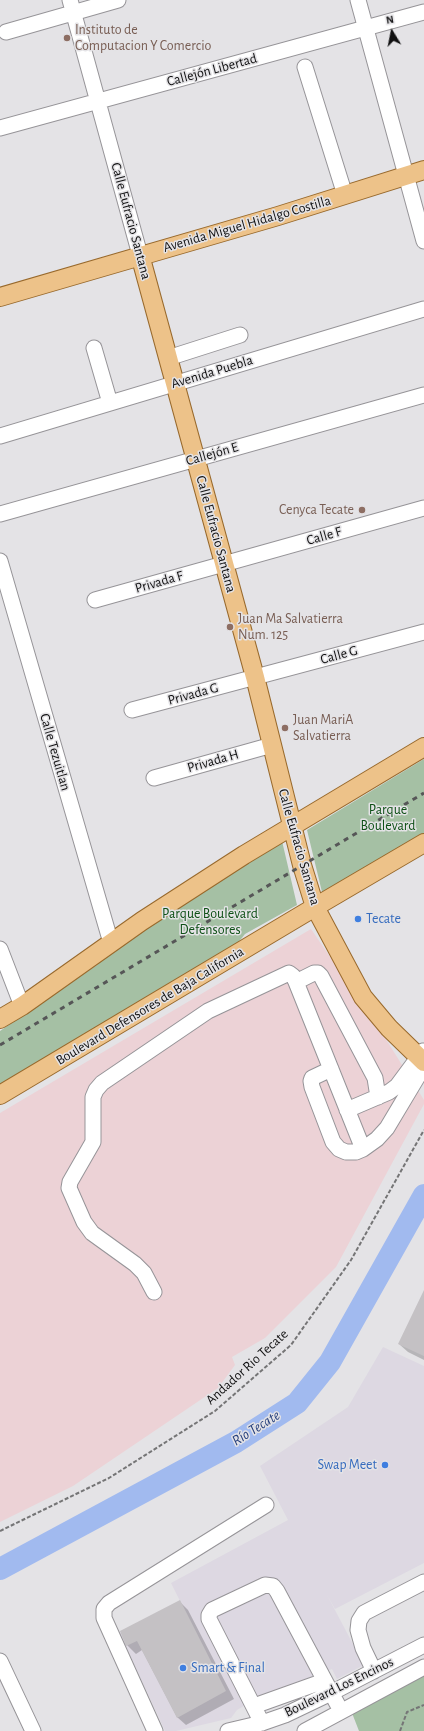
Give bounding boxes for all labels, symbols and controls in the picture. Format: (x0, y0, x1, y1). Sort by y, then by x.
north arrow (372, 12, 412, 52)
text: N (385, 14, 395, 26)
place label: Instituto de Computacion Y Comercio (75, 22, 211, 54)
marker: Instituto de Computacion Y Comercio (62, 33, 72, 43)
street label: Callejón Libertad (165, 50, 259, 90)
street label: Calle Eufracio Santana (107, 161, 155, 281)
street label: Avenida Miguel Hidalgo Costilla (161, 192, 333, 256)
street label: Avenida Puebla (169, 352, 255, 392)
street label: Callejón E (184, 439, 240, 469)
street label: Calle Eufracio Santana (192, 474, 240, 594)
place label: Cenyca Tecate (279, 502, 354, 518)
marker: Cenyca Tecate (357, 505, 367, 515)
street label: Calle F (305, 523, 343, 549)
street label: Privada F (133, 567, 185, 597)
place label: Juan Ma Salvatierra Num. 125 (238, 611, 343, 644)
marker: Juan Ma Salvatierra Num. 125 (225, 622, 235, 632)
street label: Calle G (319, 642, 359, 668)
street label: Privada G (166, 679, 220, 709)
street label: Calle Tezuitlan (36, 711, 74, 793)
place label: Juan MariA Salvatierra (293, 712, 353, 744)
marker: Juan MariA Salvatierra (280, 723, 290, 733)
street label: Privada H (185, 746, 241, 776)
street label: Calle Eufracio Santana (274, 787, 324, 907)
park label: Parque Boulevard (360, 802, 416, 834)
park label: Parque Boulevard Defensores (162, 906, 258, 938)
place label: Tecate (366, 911, 401, 927)
marker: Tecate (353, 914, 363, 924)
street label: Boulevard Defensores de Baja California (53, 943, 247, 1069)
street label: Andador Rio Tecate (202, 1326, 292, 1408)
water label: Río Tecate (229, 1406, 283, 1450)
place label: Swap Meet (317, 1457, 377, 1473)
marker: Swap Meet (380, 1460, 390, 1470)
street label: Boulevard Los Encinos (282, 1653, 396, 1721)
place label: Smart & Final (191, 1660, 265, 1676)
marker: Smart & Final (178, 1663, 188, 1673)

